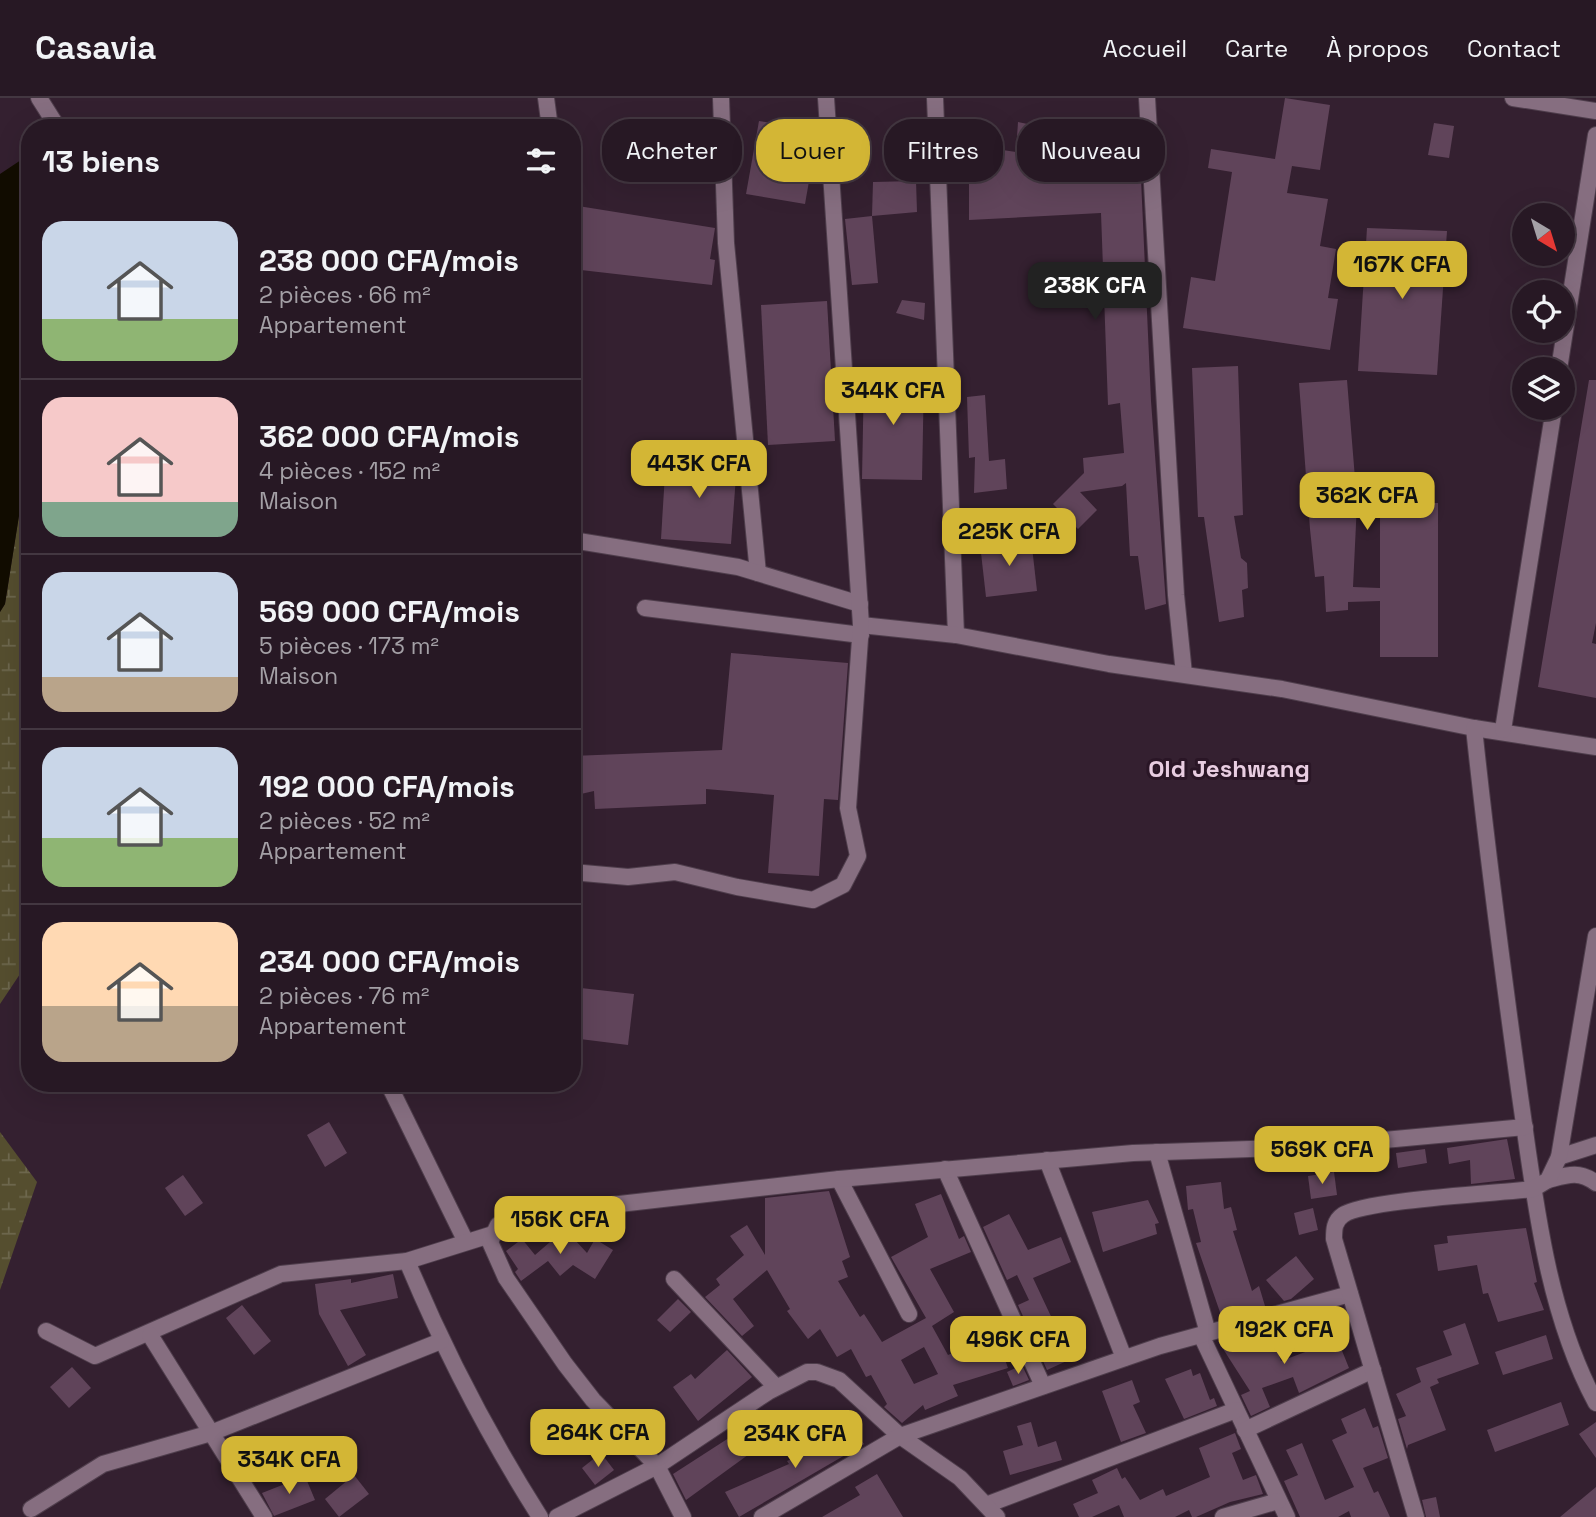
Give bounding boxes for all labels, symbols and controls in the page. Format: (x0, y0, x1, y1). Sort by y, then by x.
text: Casavia (35, 27, 156, 69)
text: Accueil (1103, 33, 1187, 64)
text: Carte (1225, 33, 1288, 64)
text: À propos (1326, 33, 1429, 64)
text: Contact (1467, 33, 1561, 64)
chip: Acheter (602, 119, 742, 182)
chip: Louer (756, 119, 870, 182)
chip: Filtres (884, 119, 1003, 182)
chip: Nouveau (1017, 119, 1165, 182)
text: 13 biens (42, 142, 160, 181)
icon: filters (522, 142, 560, 180)
north arrow (1512, 203, 1575, 266)
map controls (1512, 203, 1575, 420)
text: 238 000 CFA/mois (259, 241, 519, 280)
pin: 167K CFA (1330, 242, 1474, 301)
icon: home (98, 249, 182, 333)
text: 167K CFA (1353, 249, 1451, 279)
pin: 238K CFA (1023, 262, 1167, 322)
text: 238K CFA (1044, 270, 1146, 300)
text: 2 pièces · 66 m² (259, 280, 431, 310)
button: locate (1512, 280, 1575, 343)
text: Appartement (259, 310, 407, 340)
button: layers (1512, 357, 1575, 420)
pin: 344K CFA (821, 368, 965, 427)
text: 344K CFA (841, 375, 945, 405)
text: 362 000 CFA/mois (259, 417, 519, 456)
icon: home (98, 425, 182, 509)
pin: 443K CFA (627, 440, 771, 500)
text: 443K CFA (647, 448, 751, 478)
text: 4 pièces · 152 m² (259, 456, 440, 486)
pin: 362K CFA (1295, 472, 1439, 532)
text: 362K CFA (1316, 480, 1418, 510)
text: Maison (259, 486, 338, 516)
pin: 225K CFA (937, 508, 1081, 568)
text: 225K CFA (958, 516, 1060, 546)
text: 569 000 CFA/mois (259, 592, 520, 631)
icon: home (98, 600, 182, 684)
text: 5 pièces · 173 m² (259, 631, 439, 661)
text: Maison (259, 661, 338, 691)
district label: Old Jeshwang (1148, 753, 1310, 784)
text: 192 000 CFA/mois (259, 767, 515, 806)
icon: home (98, 775, 182, 859)
text: 2 pièces · 52 m² (259, 806, 430, 836)
text: Appartement (259, 836, 407, 866)
text: 234 000 CFA/mois (259, 942, 520, 981)
icon: home (98, 950, 182, 1034)
text: 2 pièces · 76 m² (259, 981, 429, 1011)
text: Appartement (259, 1011, 407, 1041)
pin: 569K CFA (1250, 1126, 1394, 1186)
text: 569K CFA (1270, 1134, 1374, 1164)
pin: 156K CFA (488, 1196, 632, 1256)
text: 156K CFA (510, 1204, 610, 1234)
pin: 192K CFA (1212, 1306, 1356, 1366)
text: 192K CFA (1234, 1314, 1334, 1344)
pin: 496K CFA (946, 1316, 1090, 1376)
text: 496K CFA (966, 1324, 1070, 1354)
pin: 264K CFA (526, 1410, 670, 1469)
pin: 234K CFA (723, 1410, 867, 1470)
text: 264K CFA (546, 1417, 650, 1447)
text: 234K CFA (743, 1418, 847, 1448)
pin: 334K CFA (217, 1436, 361, 1496)
text: 334K CFA (237, 1444, 341, 1474)

